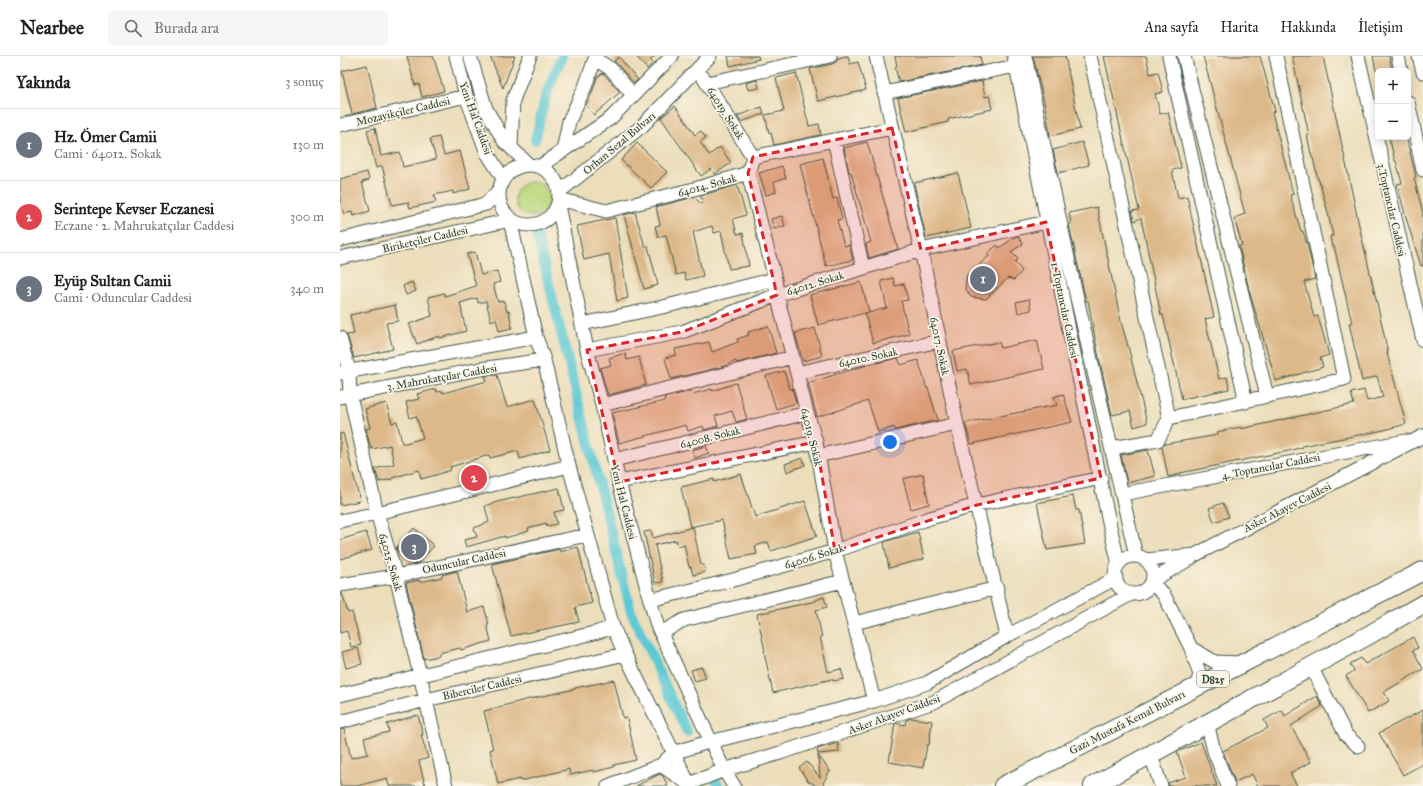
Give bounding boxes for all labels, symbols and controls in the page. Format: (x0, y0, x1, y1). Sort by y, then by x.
search box (108, 10, 388, 46)
text: Nearbee (20, 16, 84, 39)
icon: search (122, 17, 144, 39)
text: Burada ara (154, 19, 219, 37)
text: Ana sayfa (1145, 19, 1198, 36)
text: Harita (1220, 19, 1258, 36)
text: Hakkında (1280, 19, 1336, 36)
text: İletişim (1358, 19, 1403, 36)
map controls (1375, 68, 1411, 140)
button: + (1375, 68, 1411, 104)
text: Yakında (16, 72, 70, 93)
text: 3 sonuç (285, 74, 324, 90)
street label: Yeni Hal Caddesi (456, 80, 495, 156)
street label: 64019. Sokak (704, 85, 747, 143)
street label: Mozayikçiler Caddesi (355, 94, 451, 129)
button: − (1375, 104, 1411, 140)
street label: Orhan Sezal Bulvarı (580, 109, 658, 177)
text: Hz. Ömer Camii (54, 128, 157, 146)
text: 1 (26, 137, 32, 153)
text: 130 m (292, 137, 324, 153)
text: Cami · 64012. Sokak (54, 146, 162, 162)
street label: 3.Toptancılar Caddesi (1374, 162, 1409, 258)
street label: 64014. Sokak (676, 171, 739, 200)
text: Serintepe Kevser Eczanesi (54, 200, 214, 218)
text: 2 (26, 209, 32, 225)
text: 300 m (290, 209, 324, 225)
text: Eczane · 2. Mahrukatçılar Caddesi (54, 218, 234, 234)
street label: Biriketçiler Caddesi (381, 223, 469, 256)
street label: 1. Toptancılar Caddesi (1048, 261, 1081, 359)
pin: 1 (970, 264, 996, 294)
street label: 64012. Sokak (785, 268, 846, 298)
text: Eyüp Sultan Camii (54, 272, 171, 290)
text: 3 (26, 281, 32, 297)
text: 340 m (290, 281, 324, 297)
text: Cami · Oduncular Caddesi (54, 290, 192, 306)
street label: 64017. Sokak (927, 316, 952, 377)
street label: 64010. Sokak (837, 345, 900, 370)
street label: 3. Mahrukatçılar Caddesi (386, 361, 498, 394)
street label: 64019. Sokak (798, 407, 825, 468)
street label: 64008. Sokak (679, 423, 743, 451)
your location (880, 432, 900, 452)
street label: 4. Toptancılar Caddesi (1221, 451, 1321, 482)
pin: 2 (461, 463, 487, 493)
street label: Yeni Hal Caddesi (608, 463, 639, 541)
street label: Asker Akayev Caddesi (1240, 480, 1333, 536)
street label: 64025. Sokak (376, 532, 405, 594)
pin: 3 (401, 532, 427, 562)
street label: 64006. Sokak (783, 541, 846, 572)
street label: Oduncular Caddesi (421, 546, 507, 577)
road number: D825 (1197, 671, 1229, 687)
street label: Biberciler Caddesi (441, 672, 523, 703)
street label: Gazi Mustafa Kemal Bulvarı (1067, 688, 1187, 757)
street label: Asker Akayev Caddesi (846, 692, 942, 737)

